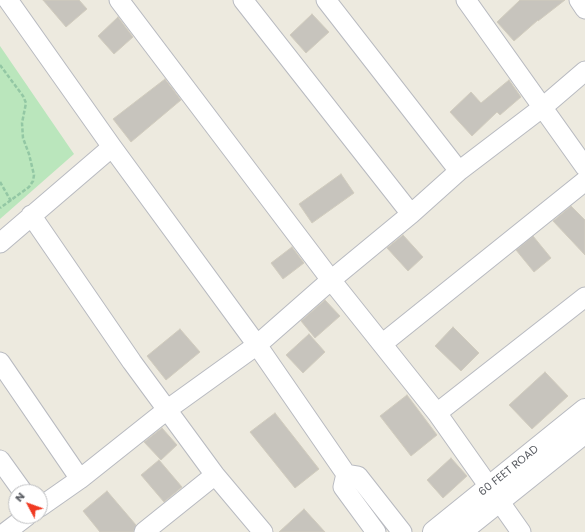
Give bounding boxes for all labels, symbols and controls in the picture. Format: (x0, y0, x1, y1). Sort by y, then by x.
street label: 60 FEET ROAD (476, 443, 542, 499)
north arrow (8, 484, 48, 524)
text: N (11, 488, 28, 505)

